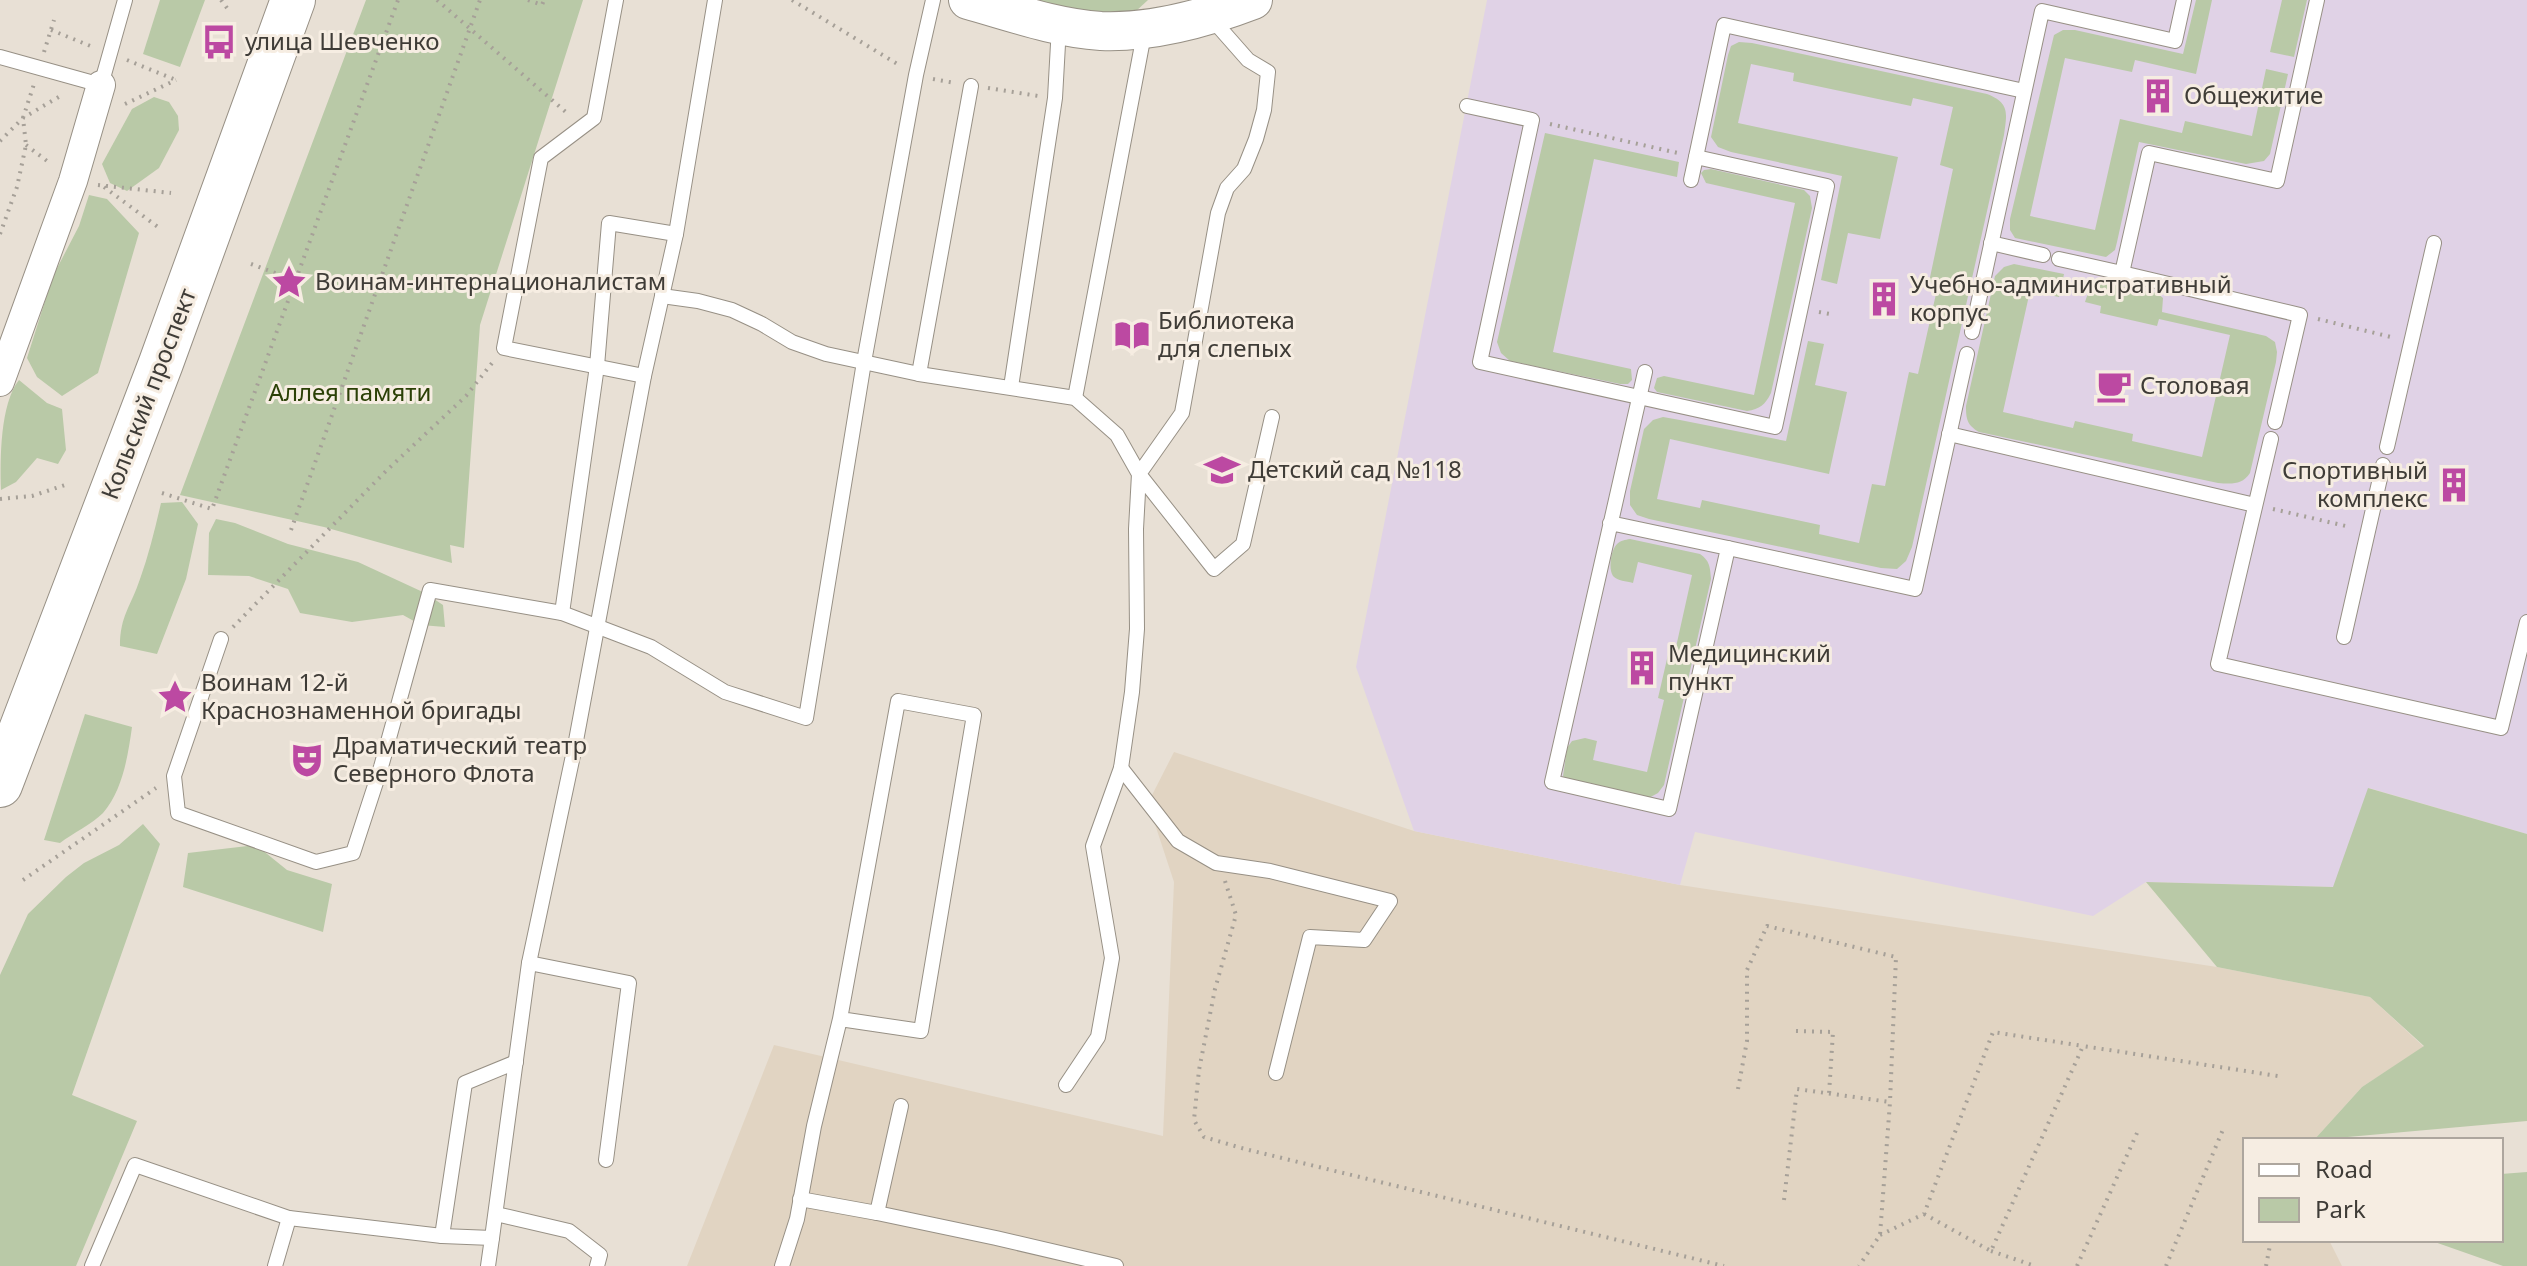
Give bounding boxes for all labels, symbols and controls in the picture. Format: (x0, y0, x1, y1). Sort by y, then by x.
bus stop icon: улица Шевченко (200, 23, 238, 61)
place label: улица Шевченко (245, 24, 440, 57)
building icon: Общежитие (2139, 77, 2177, 115)
place label: Общежитие (2184, 78, 2323, 111)
place icon: Воинам-интернационалистам (270, 263, 308, 301)
place label: Воинам-интернационалистам (315, 264, 666, 297)
place label: Учебно-административный корпус (1910, 267, 2232, 328)
building icon: Учебно-административный корпус (1865, 280, 1903, 318)
street label: Кольский проспект (92, 283, 203, 504)
place label: Библиотека для слепых (1158, 303, 1295, 364)
library icon: Библиотека для слепых (1113, 316, 1151, 354)
cafe icon: Столовая (2095, 367, 2133, 405)
place label: Столовая (2140, 368, 2250, 401)
park label: Аллея памяти (269, 375, 431, 408)
school or university icon: Детский сад №118 (1203, 451, 1241, 489)
place label: Детский сад №118 (1248, 452, 1462, 485)
place label: Спортивный комплекс (2282, 453, 2428, 514)
building icon: Спортивный комплекс (2435, 466, 2473, 504)
place label: Медицинский пункт (1668, 636, 1831, 697)
building icon: Медицинский пункт (1623, 649, 1661, 687)
place label: Воинам 12-й Краснознаменной бригады (201, 665, 522, 726)
place icon: Воинам 12-й Краснознаменной бригады (156, 678, 194, 716)
place label: Драматический театр Северного Флота (333, 728, 587, 789)
theatre icon: Драматический театр Северного Флота (288, 741, 326, 779)
legend (2243, 1138, 2503, 1242)
text: Road (2315, 1152, 2373, 1185)
text: Park (2315, 1192, 2366, 1225)

